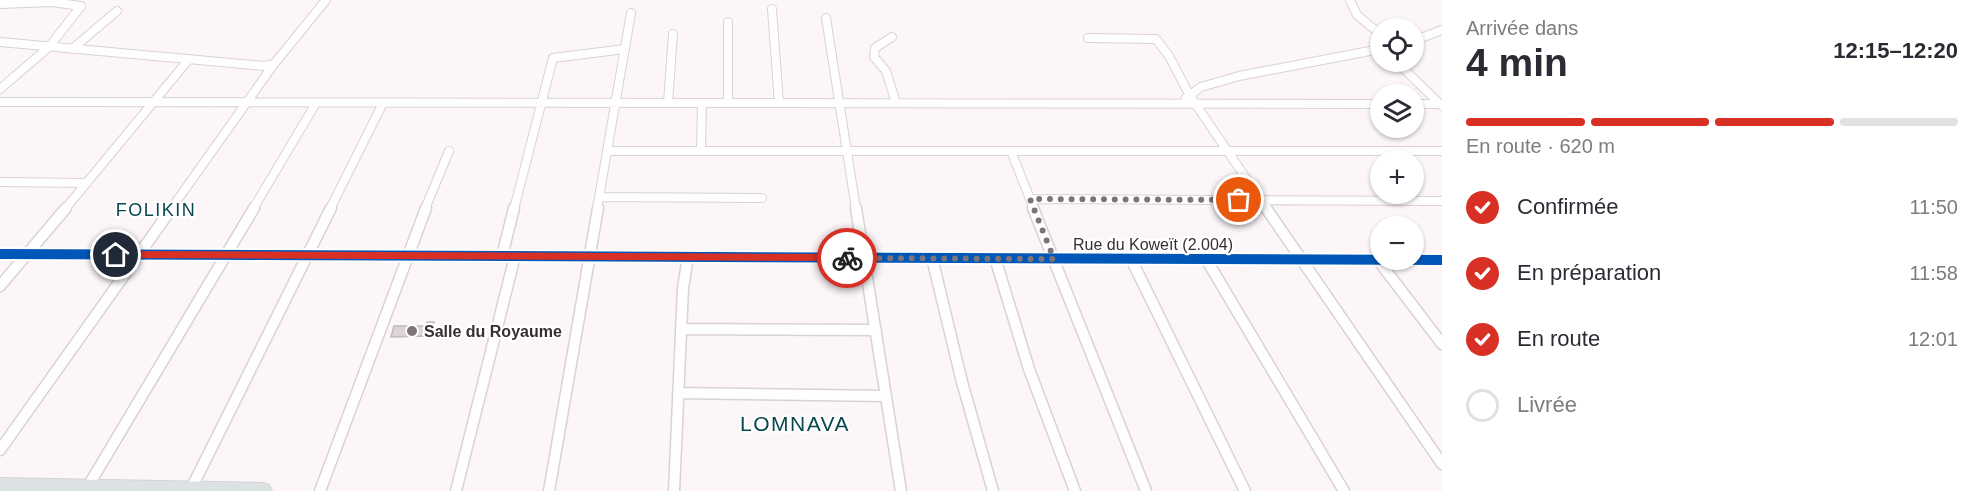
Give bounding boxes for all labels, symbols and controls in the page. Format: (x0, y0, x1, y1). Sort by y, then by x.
text: Arrivée dans (1466, 17, 1578, 39)
map controls (1370, 18, 1424, 270)
button: locate (1370, 18, 1424, 72)
text: 12:15–12:20 (1833, 38, 1958, 63)
text: 4 min (1466, 41, 1568, 84)
button: layers (1370, 84, 1424, 138)
text: En route · 620 m (1466, 135, 1615, 157)
button: + (1370, 150, 1424, 204)
pin (1213, 174, 1264, 225)
icon: bag (1222, 183, 1255, 216)
icon: check (1466, 191, 1499, 224)
text: Confirmée (1517, 194, 1618, 219)
text: 11:50 (1909, 196, 1958, 218)
district label: FOLIKIN (116, 200, 196, 220)
button: − (1370, 216, 1424, 270)
courier (817, 228, 877, 288)
pin (90, 229, 141, 280)
street label: Rue du Koweït (2.004) (1073, 236, 1233, 253)
icon: home (99, 238, 132, 271)
icon: bike (831, 242, 864, 275)
icon: check (1466, 257, 1499, 290)
text: En préparation (1517, 260, 1661, 285)
text: 11:58 (1909, 262, 1958, 284)
place label: Salle du Royaume (424, 323, 562, 340)
icon: check (1466, 323, 1499, 356)
marker: Salle du Royaume (405, 324, 419, 338)
text: En route (1517, 326, 1600, 351)
text: 12:01 (1908, 328, 1958, 350)
text: Livrée (1517, 392, 1577, 417)
district label: LOMNAVA (740, 412, 850, 435)

